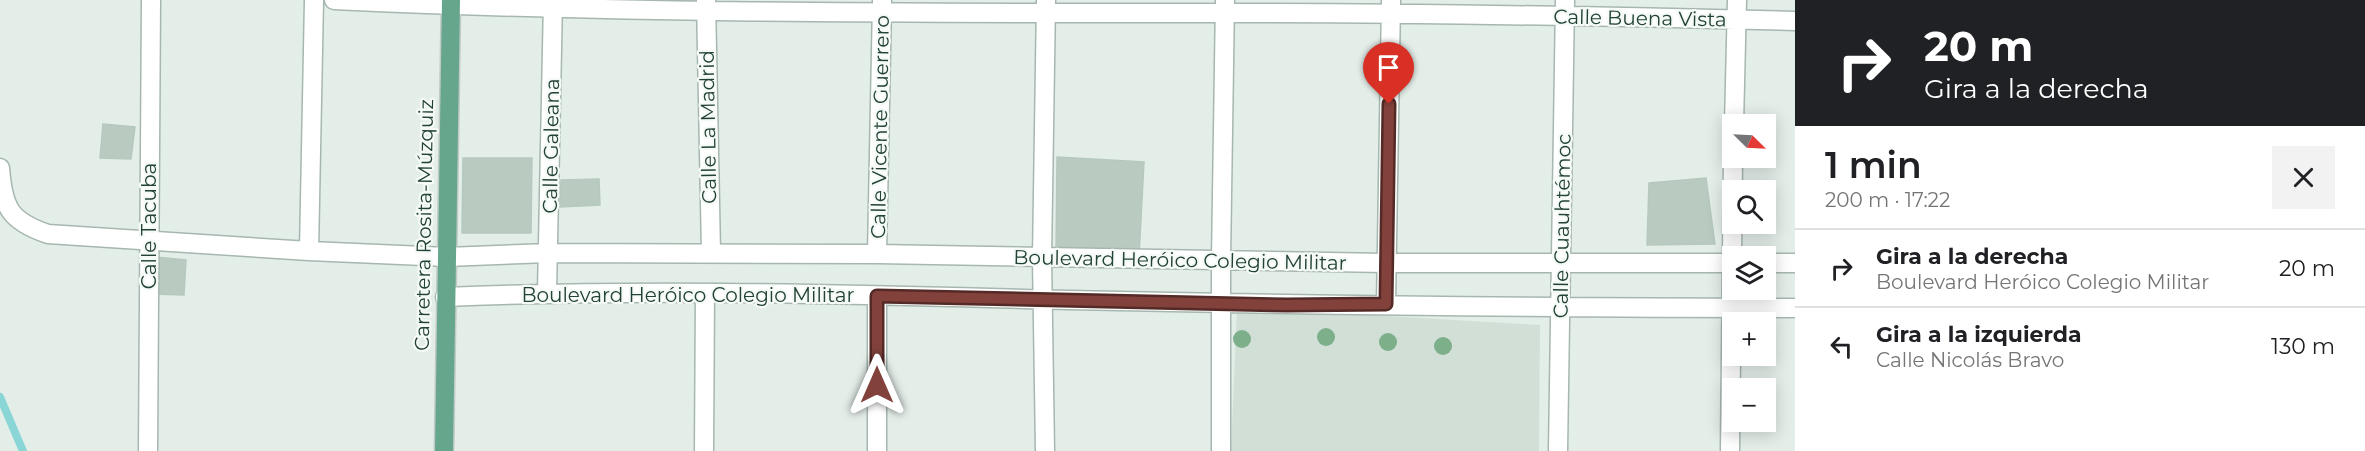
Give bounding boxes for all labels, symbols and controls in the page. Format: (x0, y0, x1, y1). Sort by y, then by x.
street label: Calle Buena Vista (1553, 4, 1727, 32)
street label: Calle Vicente Guerrero (866, 15, 894, 239)
text: 20 m (1924, 20, 2033, 72)
icon: right (1825, 24, 1903, 102)
pin (1363, 42, 1414, 104)
street label: Calle La Madrid (695, 50, 721, 204)
icon: arrive (1372, 51, 1405, 84)
text: Gira a la derecha (1924, 72, 2149, 105)
street label: Calle Galeana (538, 78, 564, 214)
street label: Carretera Rosita-Múzquiz (410, 99, 438, 351)
north arrow (1722, 114, 1776, 168)
map controls (1722, 114, 1776, 432)
street label: Calle Cuauhtémoc (1548, 133, 1576, 319)
text: 1 min (1825, 143, 1922, 187)
button: close (2272, 146, 2335, 209)
street label: Calle Tacuba (137, 163, 161, 289)
button: search (1722, 180, 1776, 234)
text: 200 m · 17:22 (1825, 188, 1950, 212)
text: Gira a la derecha (1876, 243, 2068, 270)
street label: Boulevard Heróico Colegio Militar (1013, 245, 1347, 275)
button: layers (1722, 246, 1776, 300)
icon: right (1825, 252, 1858, 285)
text: 20 m (2279, 255, 2335, 282)
text: Boulevard Heróico Colegio Militar (1876, 270, 2209, 294)
street label: Boulevard Heróico Colegio Militar (521, 283, 855, 307)
button: + (1722, 312, 1776, 366)
text: Gira a la izquierda (1876, 321, 2082, 348)
icon: left (1825, 330, 1858, 363)
text: 130 m (2271, 333, 2335, 360)
text: Calle Nicolás Bravo (1876, 348, 2064, 372)
position arrow (845, 353, 909, 417)
button: − (1722, 378, 1776, 432)

